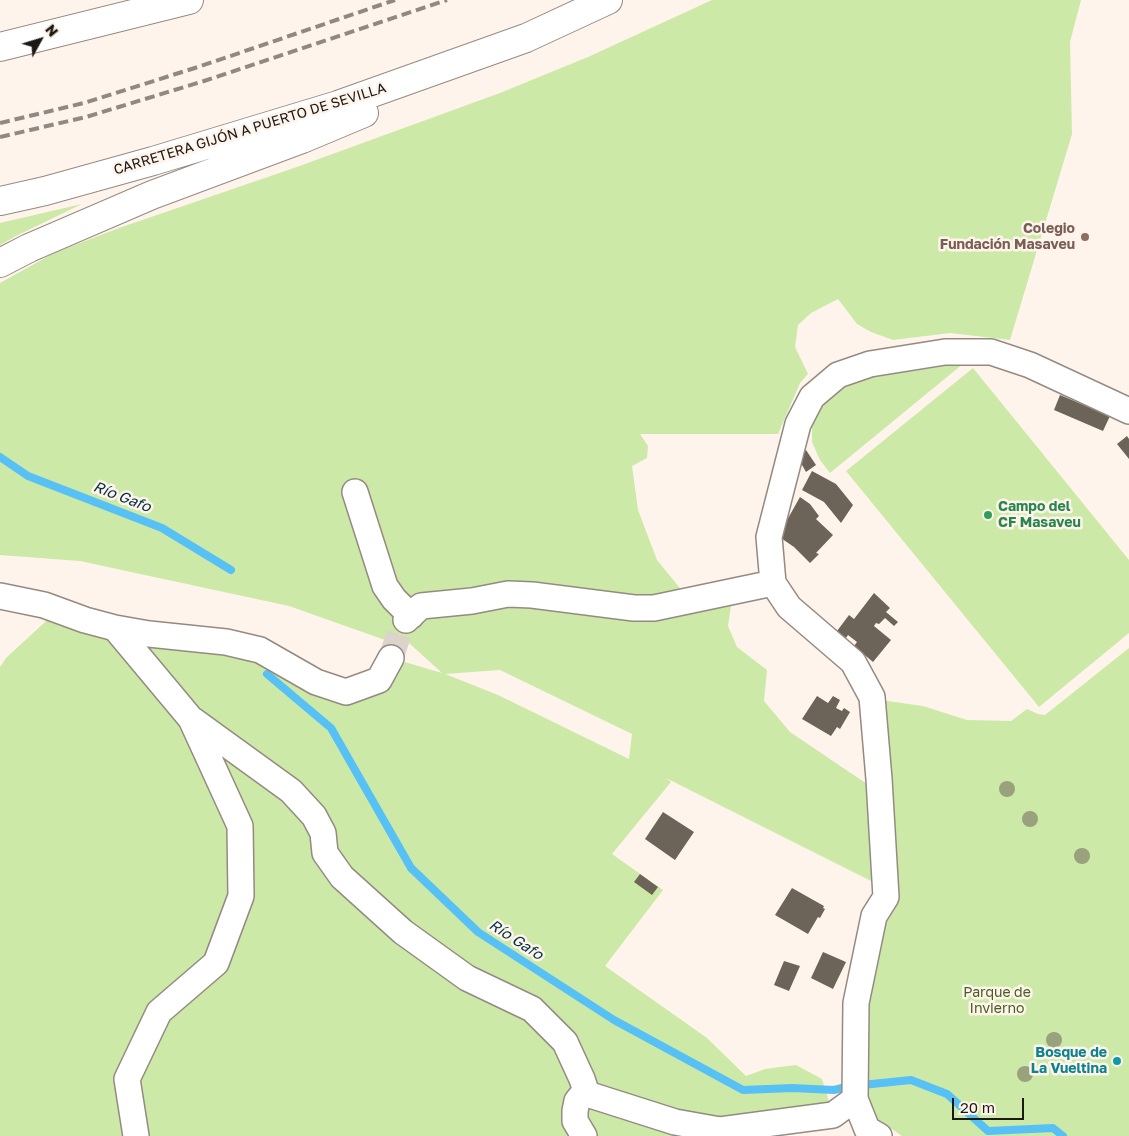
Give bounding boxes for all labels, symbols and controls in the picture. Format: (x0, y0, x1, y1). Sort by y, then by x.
north arrow (15, 15, 65, 65)
text: N (42, 21, 62, 40)
street label: CARRETERA GIJÓN A PUERTO DE SEVILLA (112, 79, 388, 179)
place label: Colegio Fundación Masaveu (940, 221, 1075, 253)
marker: Colegio Fundación Masaveu (1079, 231, 1091, 243)
water label: Río Gafo (91, 478, 153, 516)
place label: Campo del CF Masaveu (998, 499, 1081, 532)
marker: Campo del CF Masaveu (982, 509, 994, 521)
water label: Río Gafo (486, 916, 546, 964)
park label: Parque de Invierno (963, 985, 1031, 1018)
place label: Bosque de La Vueltina (1031, 1045, 1107, 1078)
marker: Bosque de La Vueltina (1111, 1055, 1123, 1067)
scale bar (954, 1088, 1026, 1120)
text: 20 m (960, 1098, 995, 1116)

